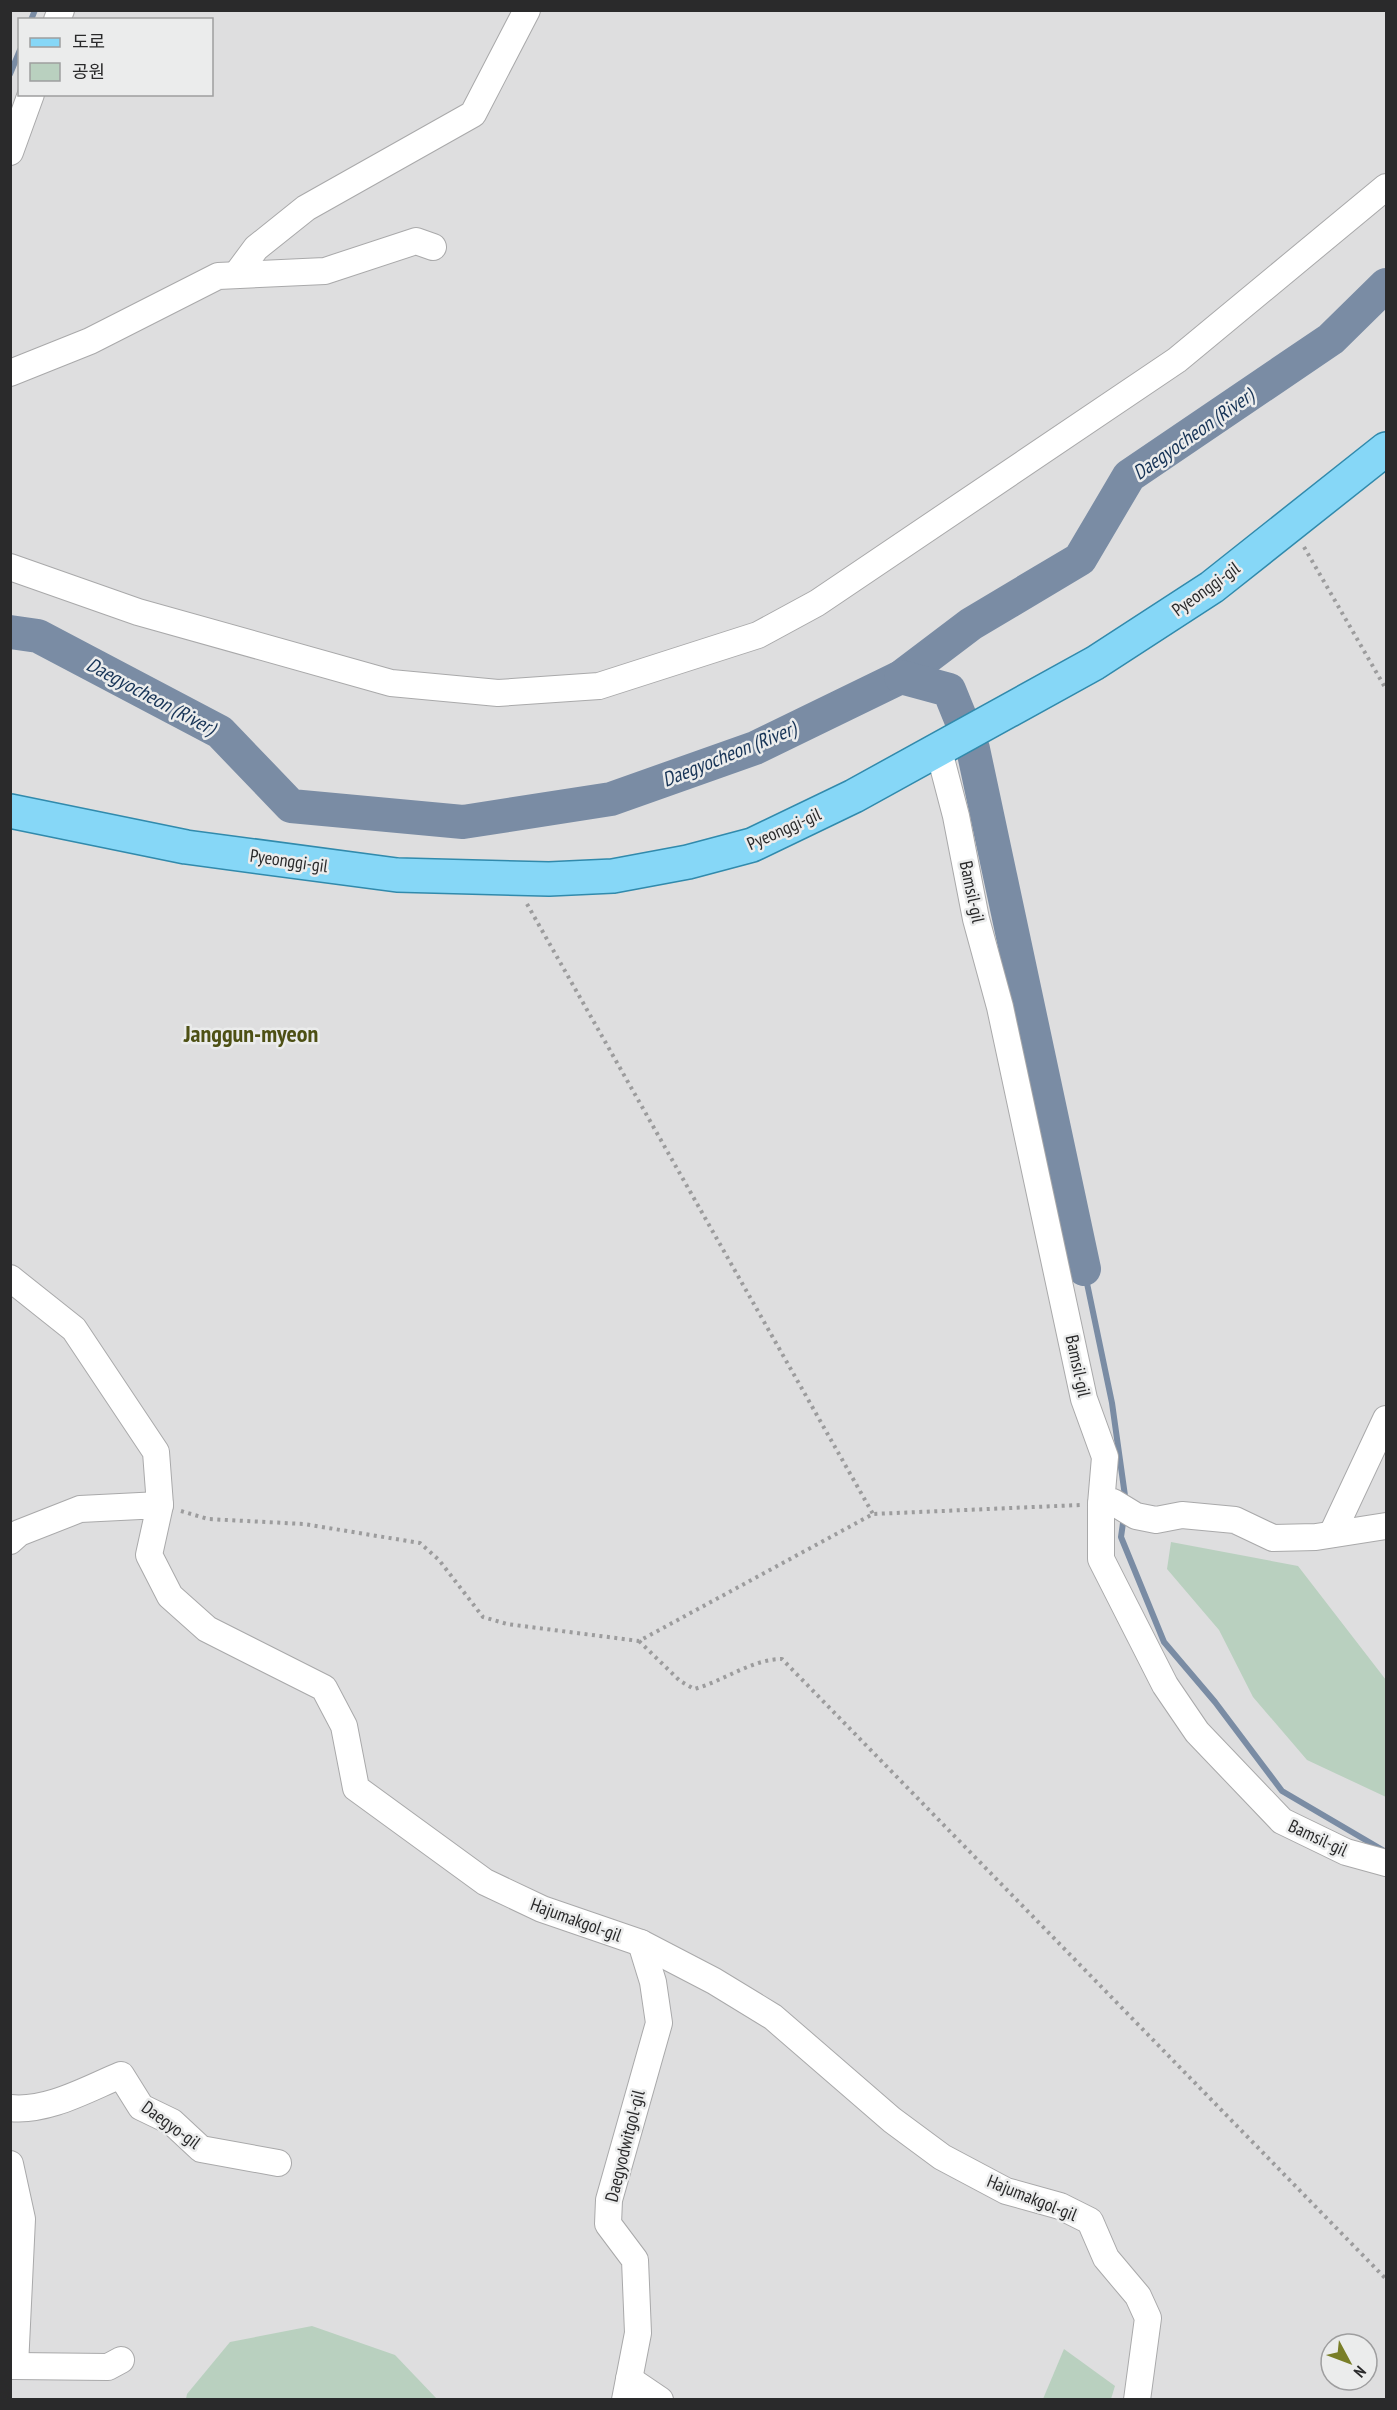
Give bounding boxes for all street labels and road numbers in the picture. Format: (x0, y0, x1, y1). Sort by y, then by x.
street label: Pyeonggi-gil (1167, 556, 1245, 621)
street label: Pyeonggi-gil (743, 802, 825, 855)
street label: Pyeonggi-gil (249, 844, 330, 877)
street label: Bamsil-gil (955, 859, 990, 926)
street label: Bamsil-gil (1061, 1333, 1096, 1400)
street label: Bamsil-gil (1285, 1814, 1352, 1862)
street label: Hajumakgol-gil (528, 1892, 626, 1947)
street label: Daegyodwitgol-gil (600, 2087, 650, 2204)
street label: Daegyo-gil (137, 2095, 206, 2154)
street label: Hajumakgol-gil (984, 2169, 1081, 2226)

